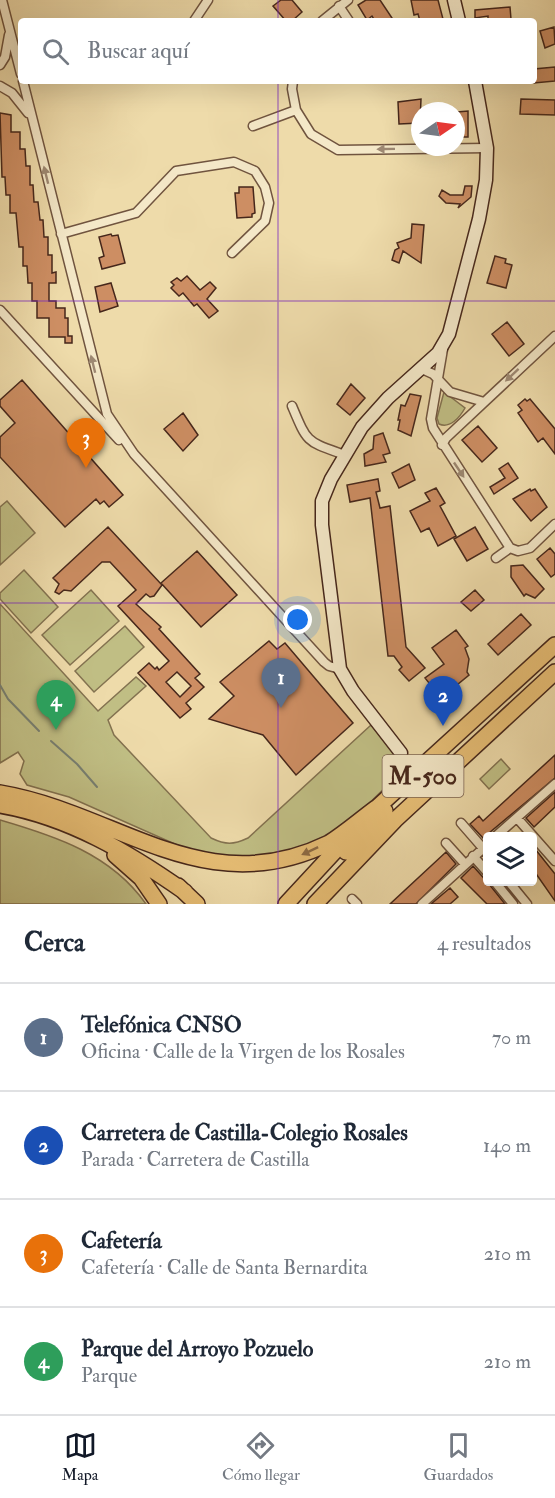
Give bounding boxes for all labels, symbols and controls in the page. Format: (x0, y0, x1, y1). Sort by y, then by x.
search box (18, 18, 537, 84)
icon: search (39, 35, 72, 68)
text: Buscar aquí (87, 37, 189, 65)
north arrow (411, 102, 465, 156)
one-way arrow (377, 145, 396, 154)
one-way arrow (41, 166, 50, 184)
one-way arrow (88, 355, 98, 373)
one-way arrow (505, 368, 520, 381)
pin: 3 (66, 418, 106, 468)
one-way arrow (453, 462, 465, 478)
your location (283, 605, 312, 634)
pin: 1 (262, 658, 300, 708)
pin: 2 (424, 676, 462, 726)
pin: 4 (36, 680, 76, 730)
road number: M-500 (382, 755, 464, 797)
map controls (483, 832, 537, 886)
button: layers (483, 832, 537, 886)
one-way arrow (302, 847, 319, 856)
text: Cerca (24, 927, 85, 959)
text: 4 resultados (437, 931, 531, 956)
text: Telefónica CNSO (81, 1011, 242, 1039)
text: 1 (40, 1025, 47, 1050)
text: 70 m (492, 1025, 531, 1050)
text: Oficina · Calle de la Virgen de los Rosales (81, 1039, 405, 1064)
text: Carretera de Castilla-Colegio Rosales (81, 1119, 408, 1147)
text: 2 (38, 1133, 49, 1158)
text: 140 m (483, 1133, 531, 1158)
text: Parada · Carretera de Castilla (81, 1147, 310, 1172)
text: Cafetería (81, 1227, 162, 1255)
text: 3 (40, 1241, 47, 1266)
text: 210 m (484, 1241, 531, 1266)
text: Cafetería · Calle de Santa Bernardita (81, 1255, 368, 1280)
text: Parque del Arroyo Pozuelo (81, 1335, 313, 1363)
text: 4 (38, 1349, 49, 1374)
text: 210 m (484, 1349, 531, 1374)
text: Parque (81, 1363, 137, 1388)
tab: Mapa (62, 1429, 98, 1485)
tab: Cómo llegar (222, 1429, 300, 1485)
tab: Guardados (424, 1429, 493, 1485)

